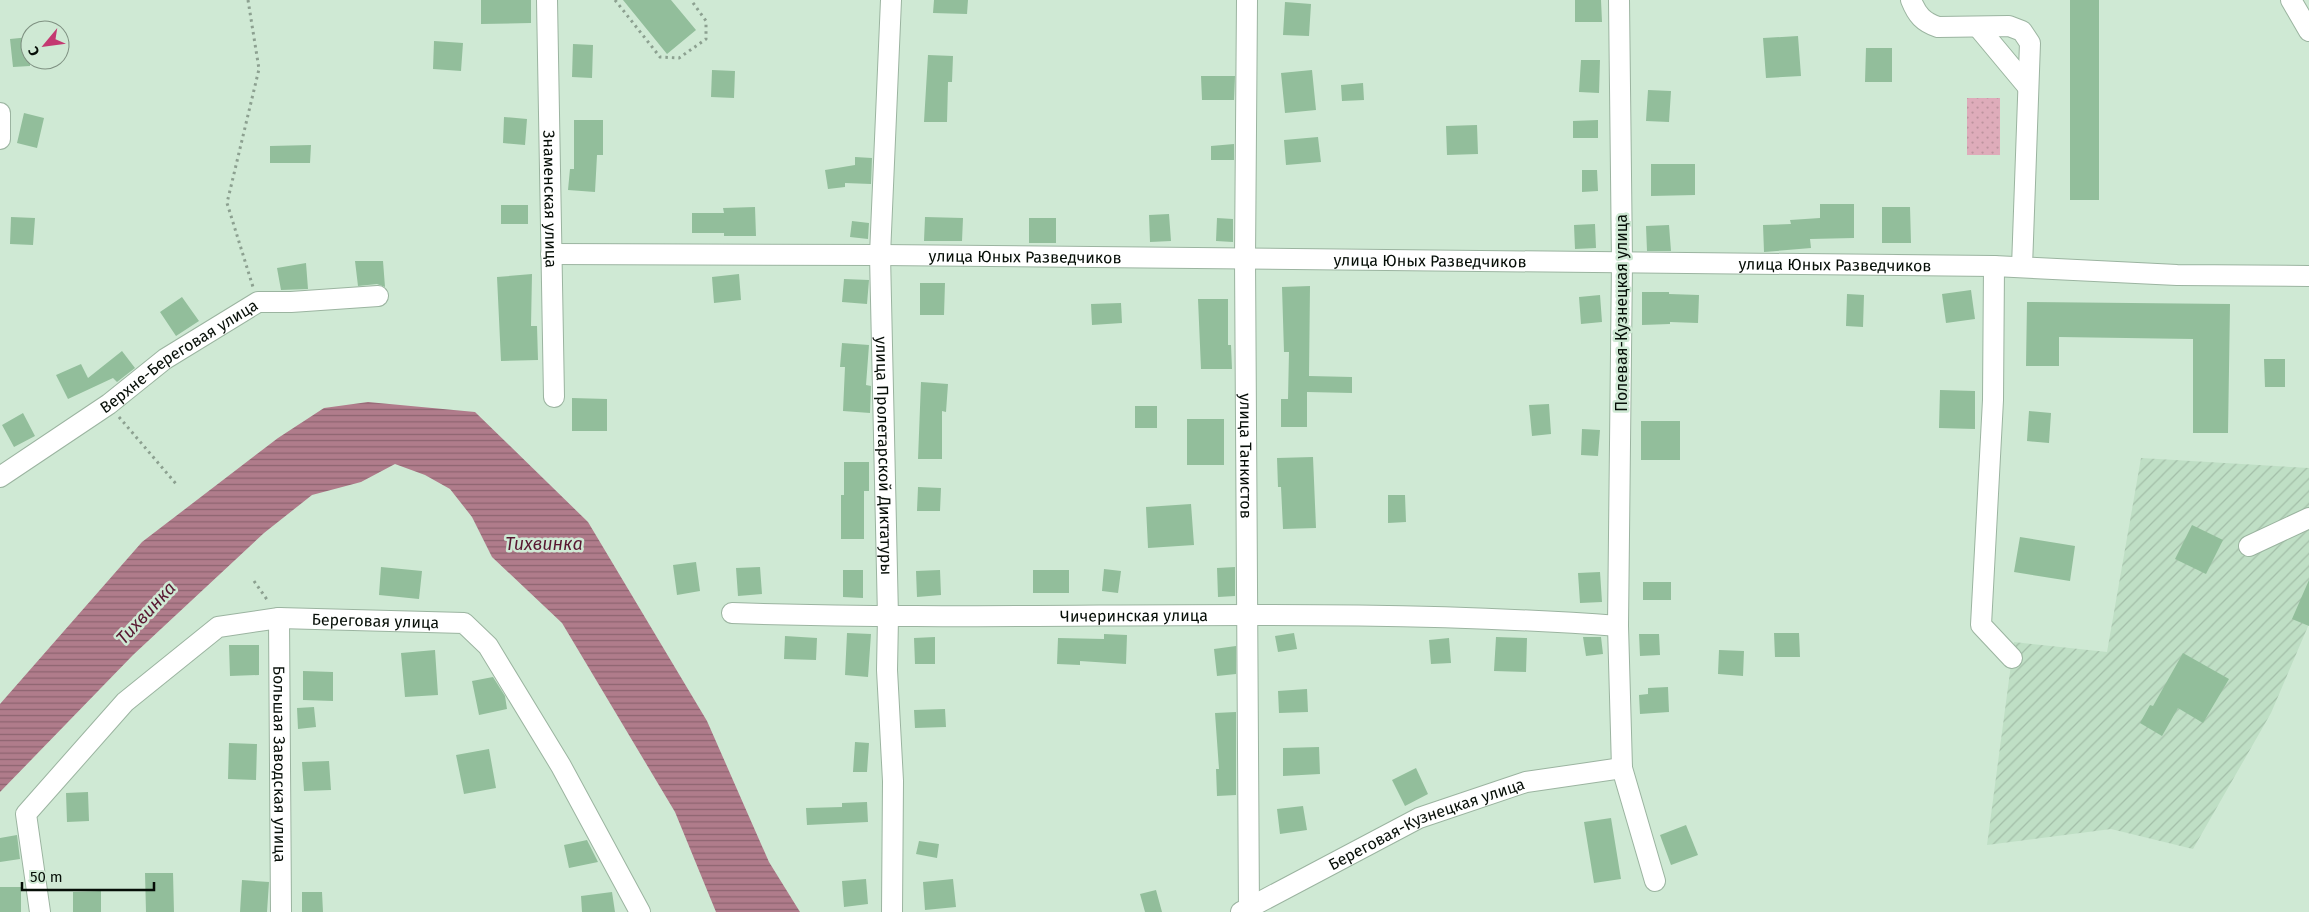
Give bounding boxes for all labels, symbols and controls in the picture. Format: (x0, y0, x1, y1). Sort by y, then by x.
north arrow (20, 20, 70, 70)
text: С (25, 43, 43, 59)
street label: Знаменская улица (539, 130, 561, 268)
street label: Полевая-Кузнецкая улица (1612, 214, 1631, 412)
street label: улица Юных Разведчиков (928, 246, 1122, 267)
street label: улица Юных Разведчиков (1333, 250, 1527, 271)
street label: улица Юных Разведчиков (1738, 254, 1932, 275)
street label: Верхне-Береговая улица (96, 296, 261, 417)
street label: улица Пролетарской Диктатуры (872, 336, 896, 575)
street label: улица Танкистов (1236, 393, 1256, 519)
water label: Тихвинка (505, 533, 583, 555)
water label: Тихвинка (112, 577, 180, 649)
street label: Чичеринская улица (1060, 606, 1208, 626)
street label: Береговая улица (311, 610, 439, 632)
street label: Большая Заводская улица (269, 666, 290, 862)
street label: Береговая-Кузнецкая улица (1325, 774, 1527, 874)
scale bar (22, 860, 155, 892)
text: 50 m (30, 868, 63, 886)

